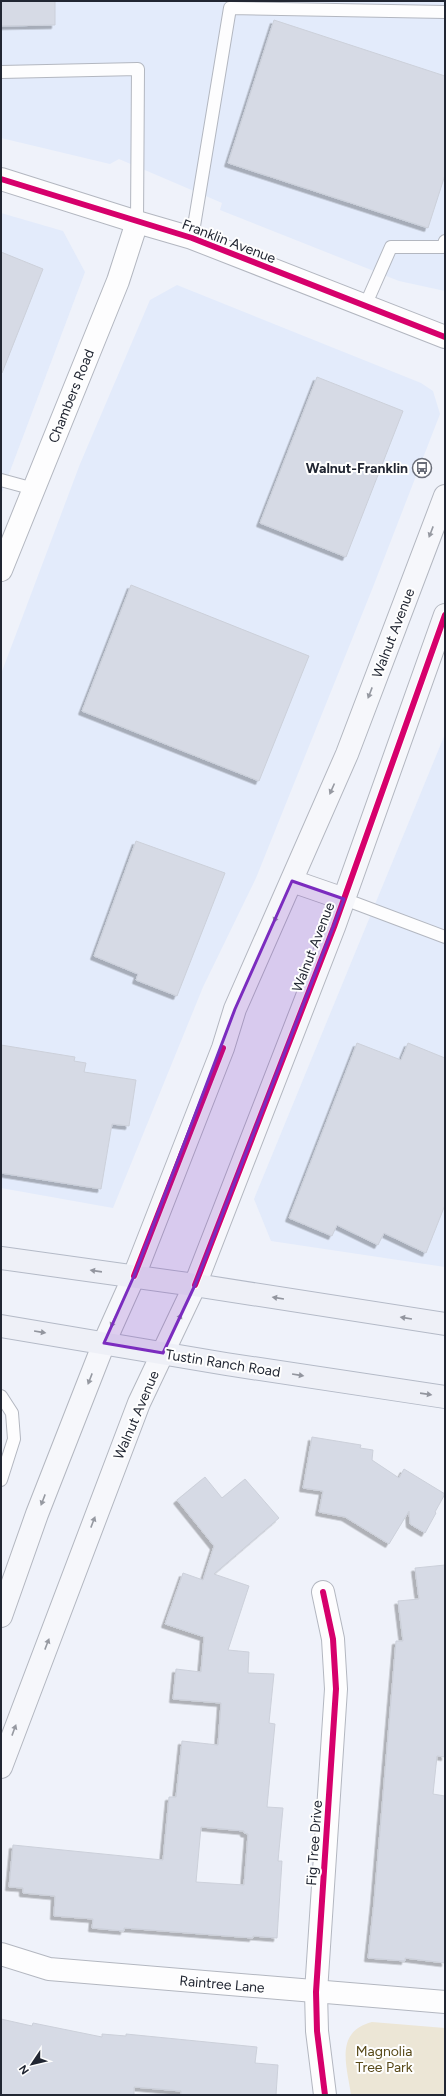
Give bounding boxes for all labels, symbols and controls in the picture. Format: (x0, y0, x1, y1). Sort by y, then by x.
street label: Franklin Avenue (180, 216, 278, 267)
street label: Chambers Road (45, 347, 98, 446)
bus stop icon: Walnut-Franklin (411, 457, 433, 479)
place label: Walnut-Franklin (306, 460, 408, 477)
one-way arrow (428, 527, 434, 539)
street label: Walnut Avenue (369, 586, 419, 680)
one-way arrow (367, 688, 373, 700)
one-way arrow (329, 784, 335, 795)
street label: Walnut Avenue (289, 900, 339, 994)
one-way arrow (273, 911, 279, 923)
one-way arrow (89, 1268, 102, 1274)
one-way arrow (272, 1295, 284, 1301)
one-way arrow (176, 1313, 182, 1324)
one-way arrow (400, 1315, 413, 1321)
one-way arrow (110, 1316, 117, 1328)
one-way arrow (33, 1329, 46, 1335)
street label: Tustin Ranch Road (164, 1346, 282, 1381)
street label: Walnut Avenue (110, 1368, 163, 1462)
one-way arrow (292, 1372, 304, 1378)
one-way arrow (87, 1373, 93, 1385)
one-way arrow (420, 1391, 432, 1397)
one-way arrow (39, 1494, 45, 1506)
one-way arrow (90, 1516, 96, 1528)
one-way arrow (44, 1637, 50, 1649)
one-way arrow (12, 1724, 18, 1736)
street label: Fig Tree Drive (303, 1799, 326, 1886)
street label: Raintree Lane (179, 1972, 266, 1997)
park label: Magnolia Tree Park (355, 2043, 413, 2076)
north arrow (12, 2044, 52, 2084)
text: N (16, 2062, 32, 2077)

